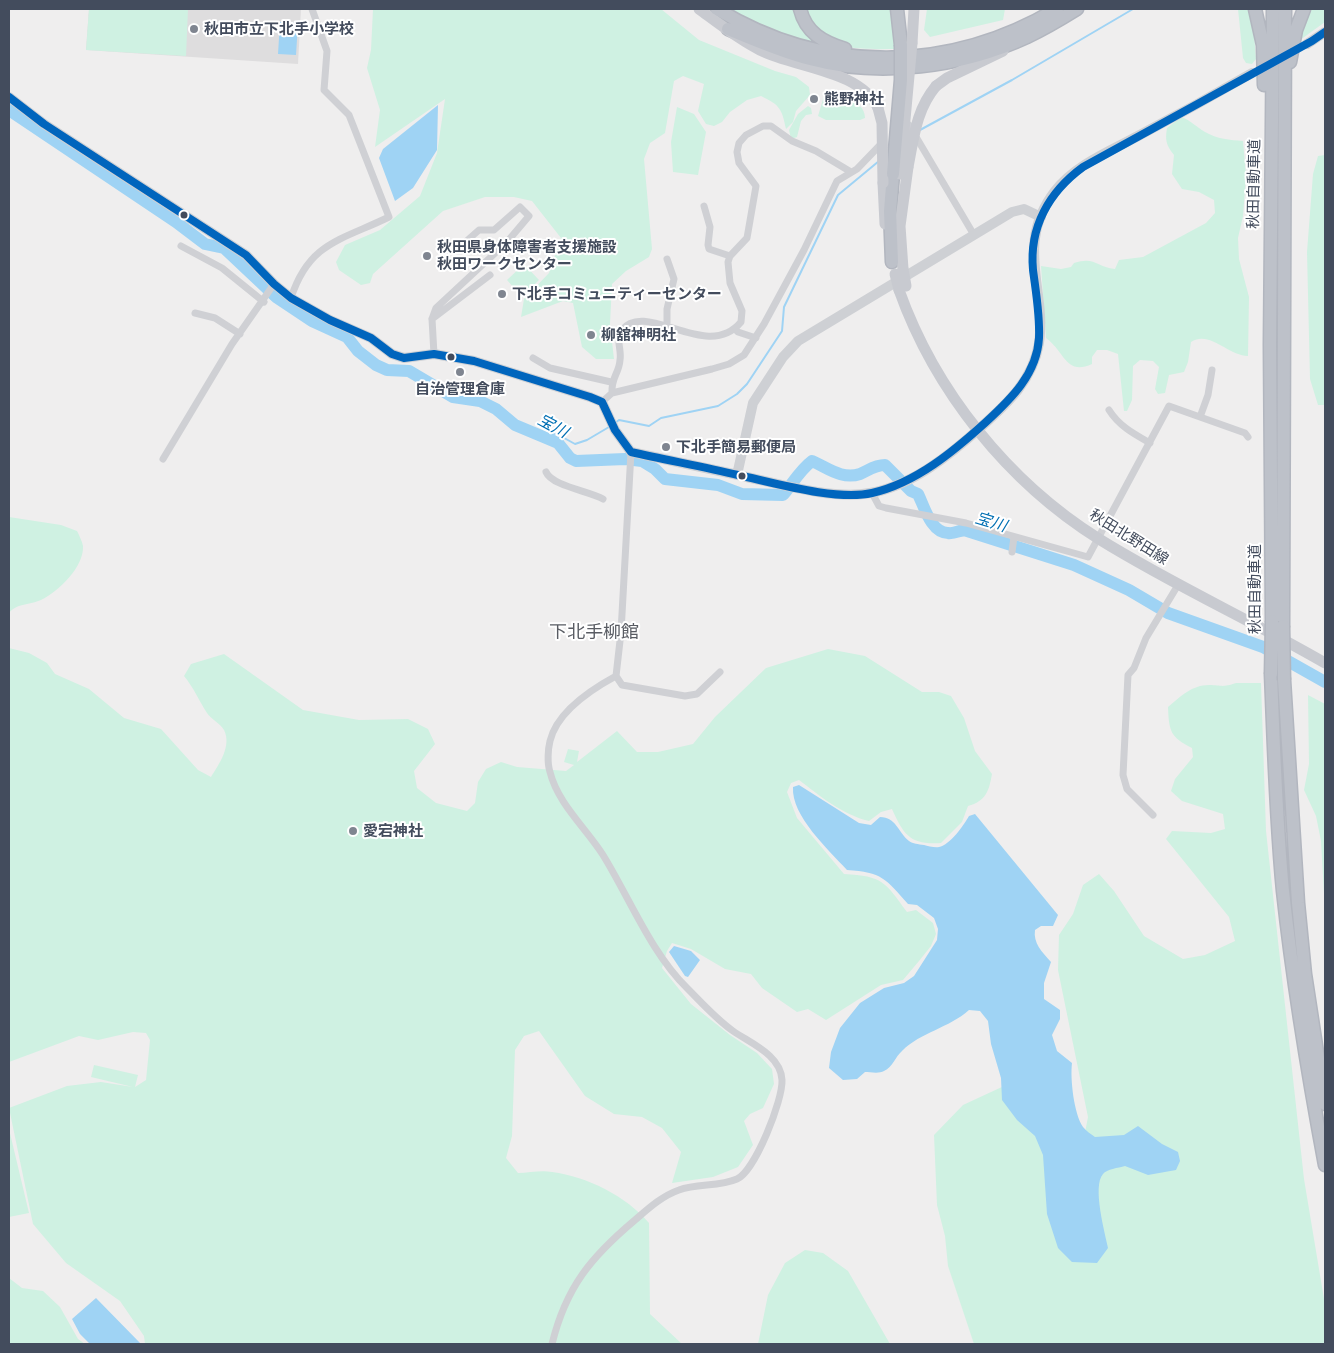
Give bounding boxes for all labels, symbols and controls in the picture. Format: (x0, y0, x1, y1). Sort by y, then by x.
place label: 秋田市立下北手小学校 (204, 20, 354, 38)
marker: 秋田市立下北手小学校 (188, 23, 200, 35)
place label: 熊野神社 (824, 90, 884, 108)
marker: 熊野神社 (808, 93, 820, 105)
street label: 秋田自動車道 (1244, 139, 1264, 229)
unlabelled marker (179, 210, 189, 220)
place label: 秋田県身体障害者支援施設 秋田ワークセンター (437, 238, 617, 273)
marker: 秋田県身体障害者支援施設 秋田ワークセンター (421, 250, 433, 262)
place label: 下北手コミュニティーセンター (512, 285, 722, 303)
marker: 下北手コミュニティーセンター (496, 288, 508, 300)
place label: 柳舘神明社 (601, 326, 676, 344)
marker: 柳舘神明社 (585, 329, 597, 341)
unlabelled marker (446, 352, 456, 362)
marker: 自治管理倉庫 (454, 366, 466, 378)
place label: 自治管理倉庫 (415, 380, 505, 398)
water label: 宝川 (534, 410, 572, 442)
place label: 下北手簡易郵便局 (676, 438, 796, 456)
marker: 下北手簡易郵便局 (660, 441, 672, 453)
unlabelled marker (737, 471, 747, 481)
street label: 秋田北野田線 (1086, 506, 1172, 568)
water label: 宝川 (973, 508, 1009, 536)
street label: 秋田自動車道 (1246, 544, 1264, 634)
district label: 下北手柳館 (549, 621, 639, 643)
place label: 愛宕神社 (363, 822, 423, 840)
marker: 愛宕神社 (347, 825, 359, 837)

